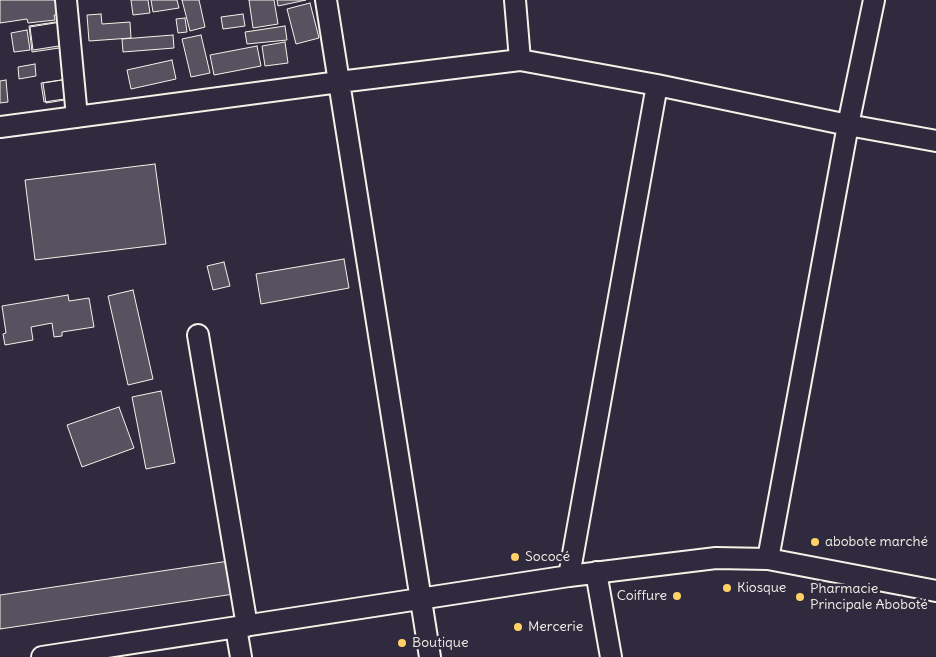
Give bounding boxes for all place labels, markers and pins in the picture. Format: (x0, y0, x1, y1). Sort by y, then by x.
place label: abobote marché (825, 534, 928, 550)
marker: abobote marché (809, 536, 821, 548)
place label: Sococé (525, 549, 570, 565)
marker: Sococé (509, 551, 521, 563)
place label: Kiosque (737, 580, 786, 596)
place label: Pharmacie Principale Aboboté (810, 581, 928, 614)
marker: Kiosque (721, 582, 733, 594)
place label: Coiffure (617, 588, 667, 604)
marker: Coiffure (671, 590, 683, 602)
marker: Pharmacie Principale Aboboté (794, 591, 806, 603)
place label: Mercerie (528, 619, 583, 635)
marker: Mercerie (512, 621, 524, 633)
place label: Boutique (412, 635, 468, 651)
marker: Boutique (396, 637, 408, 649)

